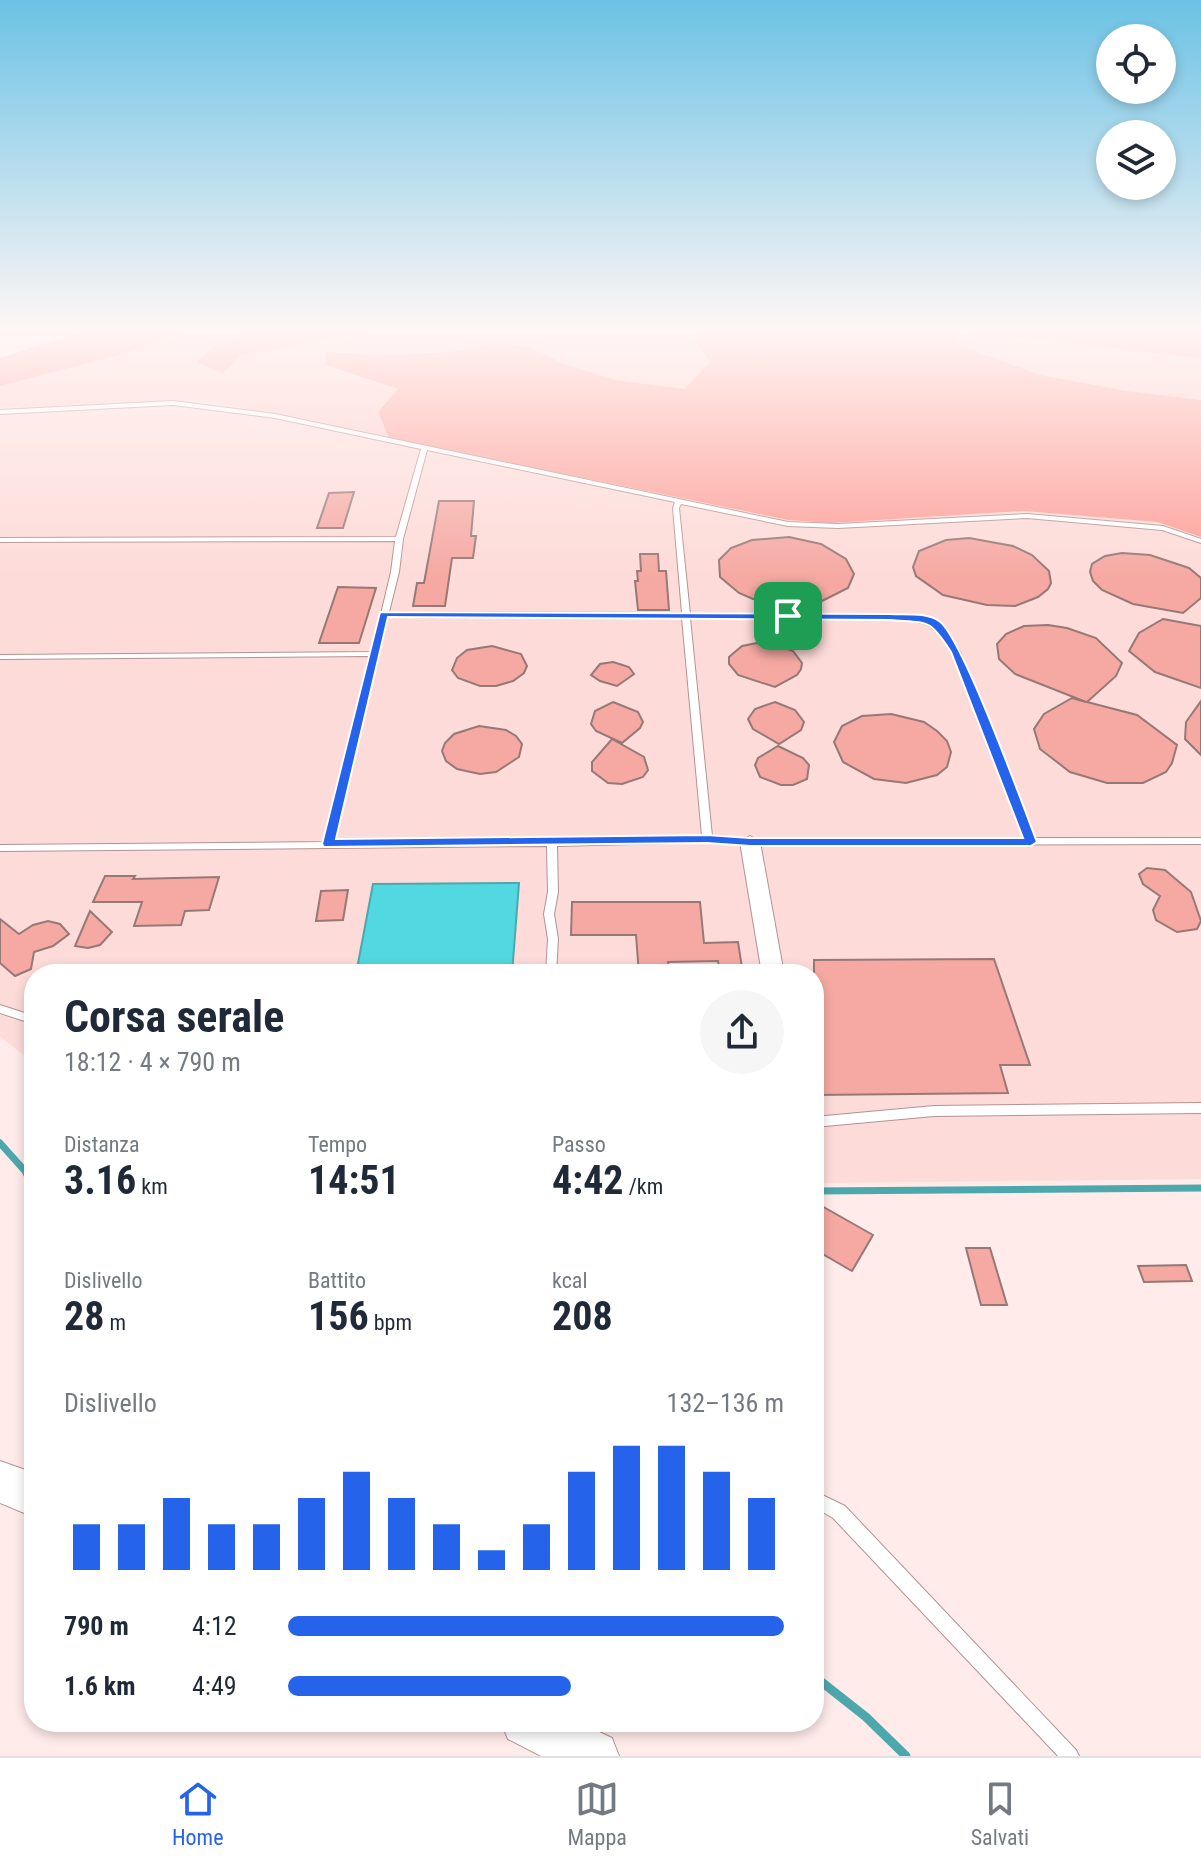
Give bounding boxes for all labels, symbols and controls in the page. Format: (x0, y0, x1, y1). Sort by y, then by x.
map controls (1096, 24, 1176, 200)
button: locate (1096, 24, 1176, 104)
button: layers (1096, 120, 1176, 200)
pin (754, 582, 822, 650)
icon: arrive (766, 594, 810, 638)
button: share (700, 990, 784, 1074)
text: Corsa serale (64, 991, 284, 1043)
text: 18:12 · 4 × 790 m (64, 1047, 241, 1077)
text: Distanza (64, 1132, 140, 1157)
text: Tempo (308, 1132, 367, 1157)
text: Passo (552, 1132, 606, 1157)
text: 3.16 (64, 1157, 136, 1204)
text: 14:51 (308, 1157, 400, 1204)
text: 4:42 (552, 1157, 624, 1204)
text: km (136, 1174, 168, 1199)
text: /km (624, 1174, 663, 1199)
text: Dislivello (64, 1268, 142, 1293)
text: Battito (308, 1268, 366, 1293)
text: kcal (552, 1268, 587, 1293)
text: 28 (64, 1293, 104, 1340)
text: 156 (308, 1293, 369, 1340)
text: 208 (552, 1293, 613, 1340)
text: m (104, 1310, 126, 1335)
text: bpm (369, 1310, 412, 1335)
text: Dislivello (64, 1388, 157, 1418)
text: 132–136 m (667, 1388, 784, 1418)
text: 790 m (64, 1611, 129, 1641)
text: 4:12 (192, 1611, 237, 1641)
text: 1.6 km (64, 1671, 136, 1701)
text: 4:49 (192, 1671, 237, 1701)
tab: Home (172, 1777, 224, 1850)
tab: Mappa (567, 1777, 627, 1850)
tab: Salvati (971, 1777, 1029, 1850)

